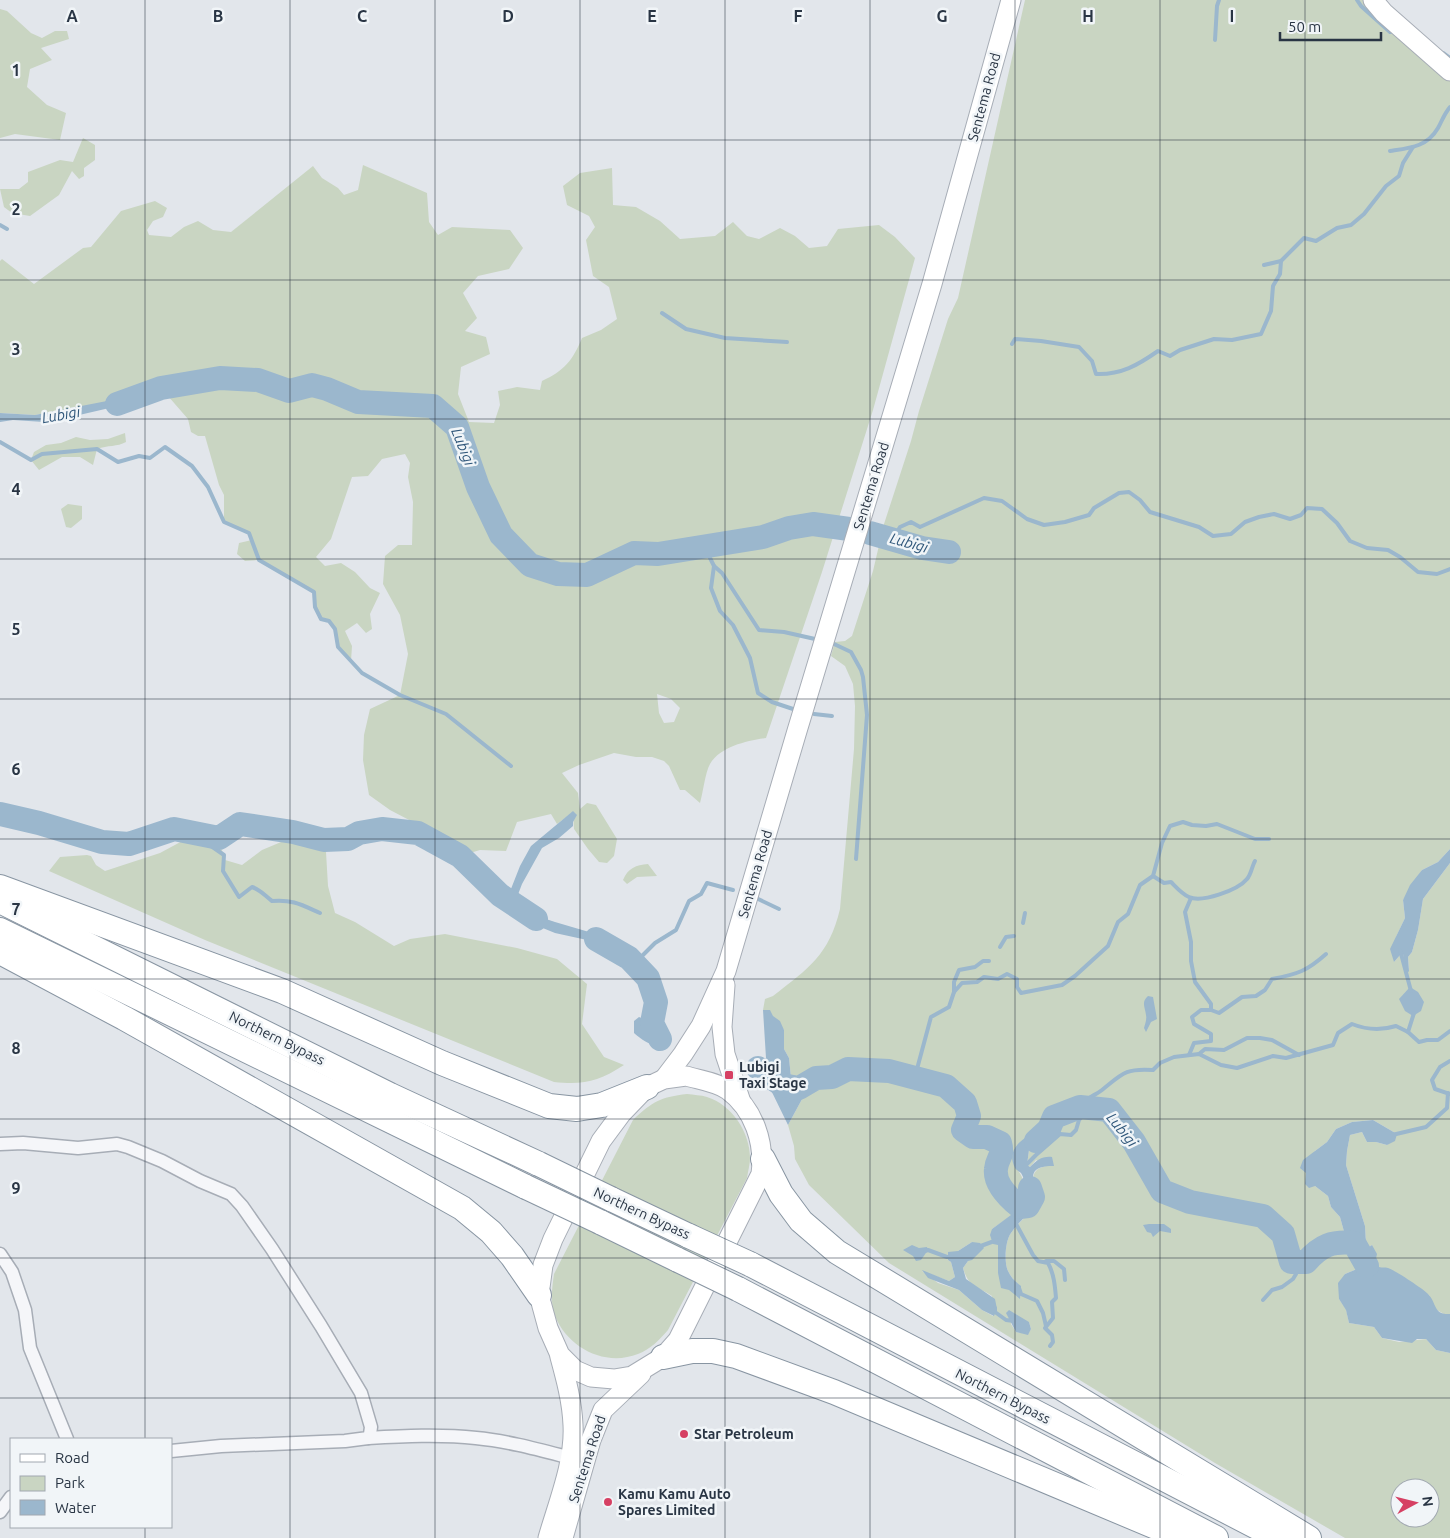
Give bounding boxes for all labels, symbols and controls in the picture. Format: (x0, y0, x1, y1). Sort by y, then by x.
text: A (66, 7, 78, 25)
text: B (213, 7, 223, 25)
text: C (357, 7, 367, 25)
text: D (502, 7, 514, 25)
text: E (647, 7, 657, 25)
text: F (794, 7, 803, 25)
text: G (936, 7, 948, 25)
text: H (1082, 7, 1094, 25)
text: I (1230, 7, 1234, 25)
scale bar (1280, 10, 1381, 42)
text: 50 m (1288, 18, 1321, 35)
street label: Sentema Road (964, 51, 1004, 143)
text: 1 (11, 61, 21, 79)
text: 2 (11, 200, 21, 218)
text: 3 (11, 340, 21, 358)
water label: Lubigi (40, 403, 83, 426)
water label: Lubigi (448, 426, 479, 469)
street label: Sentema Road (850, 440, 892, 532)
text: 4 (11, 480, 21, 498)
water label: Lubigi (888, 529, 931, 556)
text: 5 (11, 620, 21, 638)
text: 6 (11, 760, 21, 778)
street label: Sentema Road (735, 828, 775, 920)
text: 7 (11, 900, 21, 918)
street label: Northern Bypass (227, 1008, 327, 1068)
text: 8 (11, 1039, 21, 1057)
place label: Lubigi Taxi Stage (739, 1059, 807, 1091)
marker: Lubigi Taxi Stage (723, 1069, 735, 1081)
water label: Lubigi (1104, 1109, 1142, 1151)
text: 9 (11, 1179, 21, 1197)
street label: Northern Bypass (591, 1184, 693, 1242)
street label: Northern Bypass (953, 1365, 1053, 1427)
street label: Sentema Road (565, 1413, 609, 1505)
place label: Star Petroleum (694, 1426, 794, 1442)
marker: Star Petroleum (678, 1428, 690, 1440)
legend (10, 1438, 172, 1528)
text: Road (55, 1449, 90, 1466)
text: Park (55, 1474, 85, 1491)
north arrow (1390, 1478, 1440, 1528)
place label: Kamu Kamu Auto Spares Limited (618, 1486, 731, 1518)
text: N (1419, 1495, 1436, 1508)
marker: Kamu Kamu Auto Spares Limited (602, 1496, 614, 1508)
text: Water (55, 1499, 96, 1516)

